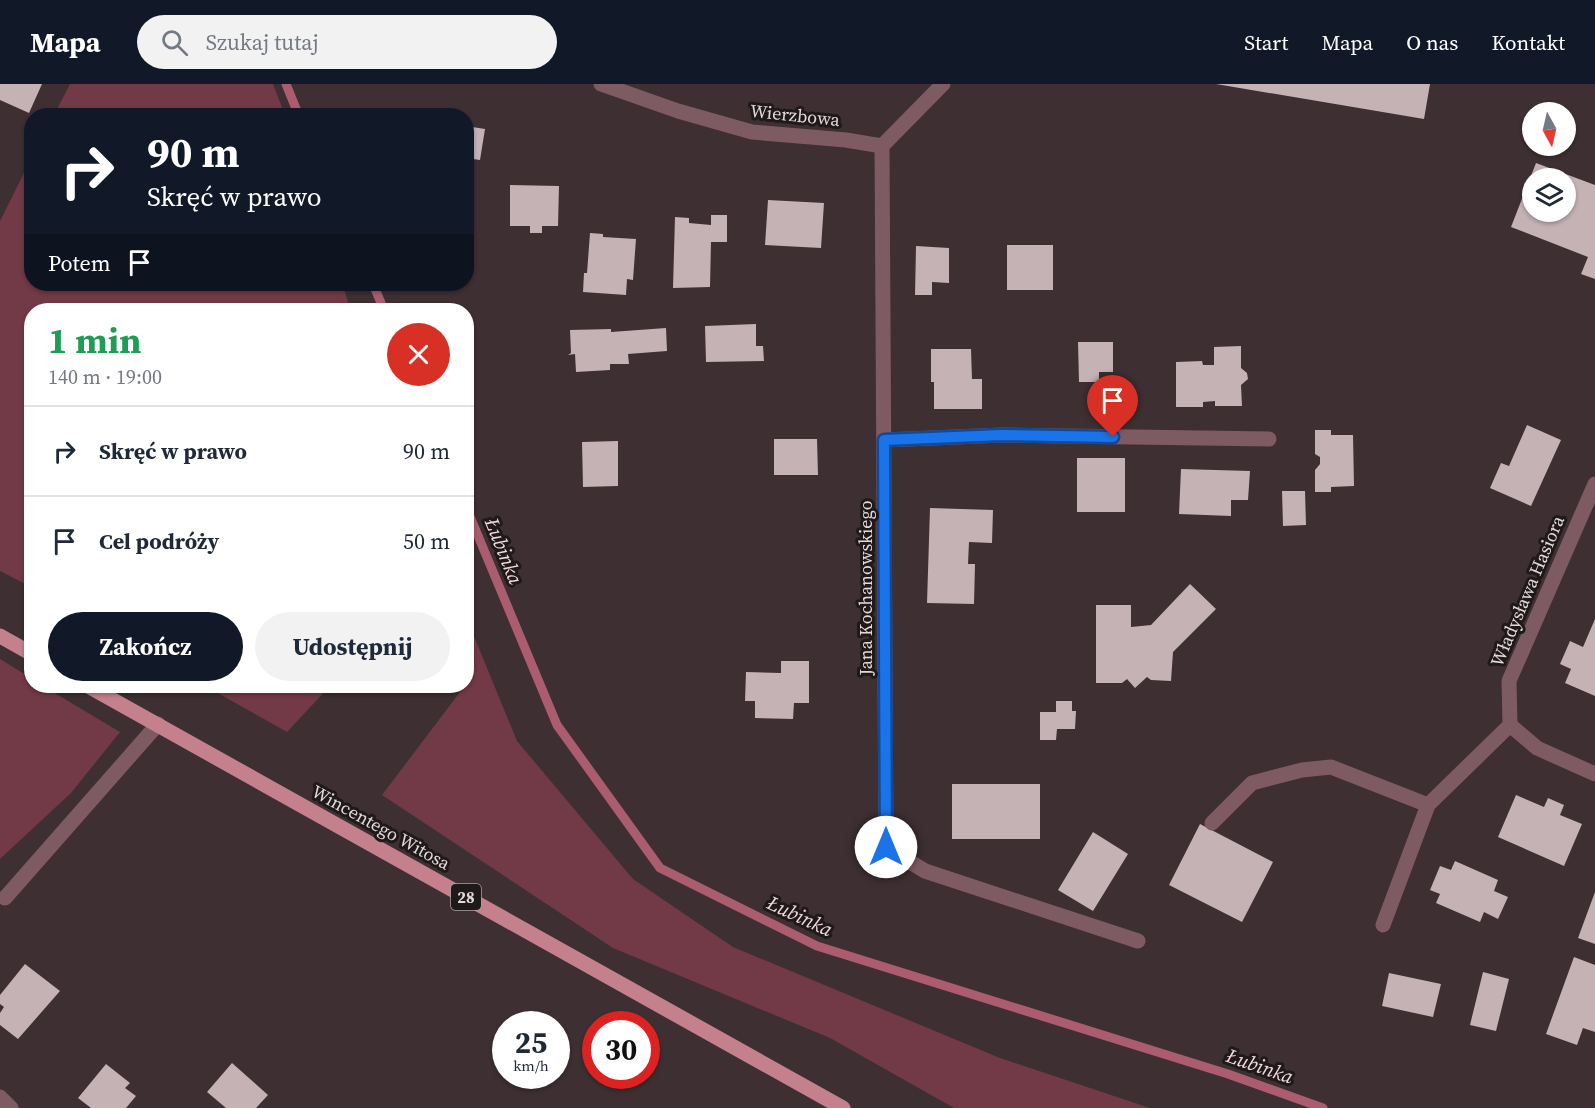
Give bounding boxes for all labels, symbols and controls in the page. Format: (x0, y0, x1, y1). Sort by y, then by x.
search box (137, 15, 557, 69)
text: Mapa (30, 23, 101, 61)
icon: search (158, 26, 191, 59)
text: Szukaj tutaj (206, 27, 319, 57)
text: Start (1244, 28, 1288, 57)
text: Mapa (1321, 28, 1373, 57)
text: O nas (1406, 28, 1458, 57)
text: Kontakt (1491, 28, 1565, 57)
street label: Wierzbowa (749, 98, 842, 132)
north arrow (1522, 102, 1576, 156)
map controls (1522, 102, 1576, 222)
text: 90 m (147, 123, 240, 181)
icon: right (48, 132, 126, 210)
button: layers (1522, 168, 1576, 222)
text: Skręć w prawo (147, 178, 322, 215)
icon: arrive (123, 246, 156, 279)
text: Potem (48, 248, 111, 278)
text: 1 min (48, 316, 141, 365)
button: close (387, 323, 450, 386)
text: 140 m · 19:00 (48, 363, 162, 391)
pin (1087, 375, 1138, 437)
icon: arrive (1096, 384, 1129, 417)
icon: right (48, 435, 81, 468)
text: Skręć w prawo (99, 436, 247, 466)
text: 90 m (403, 436, 450, 466)
street label: Jana Kochanowskiego (853, 500, 878, 677)
street label: Władysława Hasiora (1484, 511, 1570, 670)
water label: Łubinka (478, 513, 530, 589)
icon: arrive (48, 525, 81, 558)
text: Cel podróży (99, 526, 219, 556)
text: 50 m (403, 526, 450, 556)
button: Zakończ (48, 612, 243, 681)
button: Udostępnij (255, 612, 450, 681)
street label: Wincentego Witosa (307, 779, 455, 876)
position arrow (854, 815, 918, 879)
road number: 28 (451, 884, 481, 910)
water label: Łubinka (762, 888, 838, 944)
speed limit sign: 30 (582, 1011, 660, 1089)
text: 25 (515, 1022, 547, 1063)
water label: Łubinka (1222, 1041, 1298, 1091)
text: km/h (513, 1055, 549, 1076)

